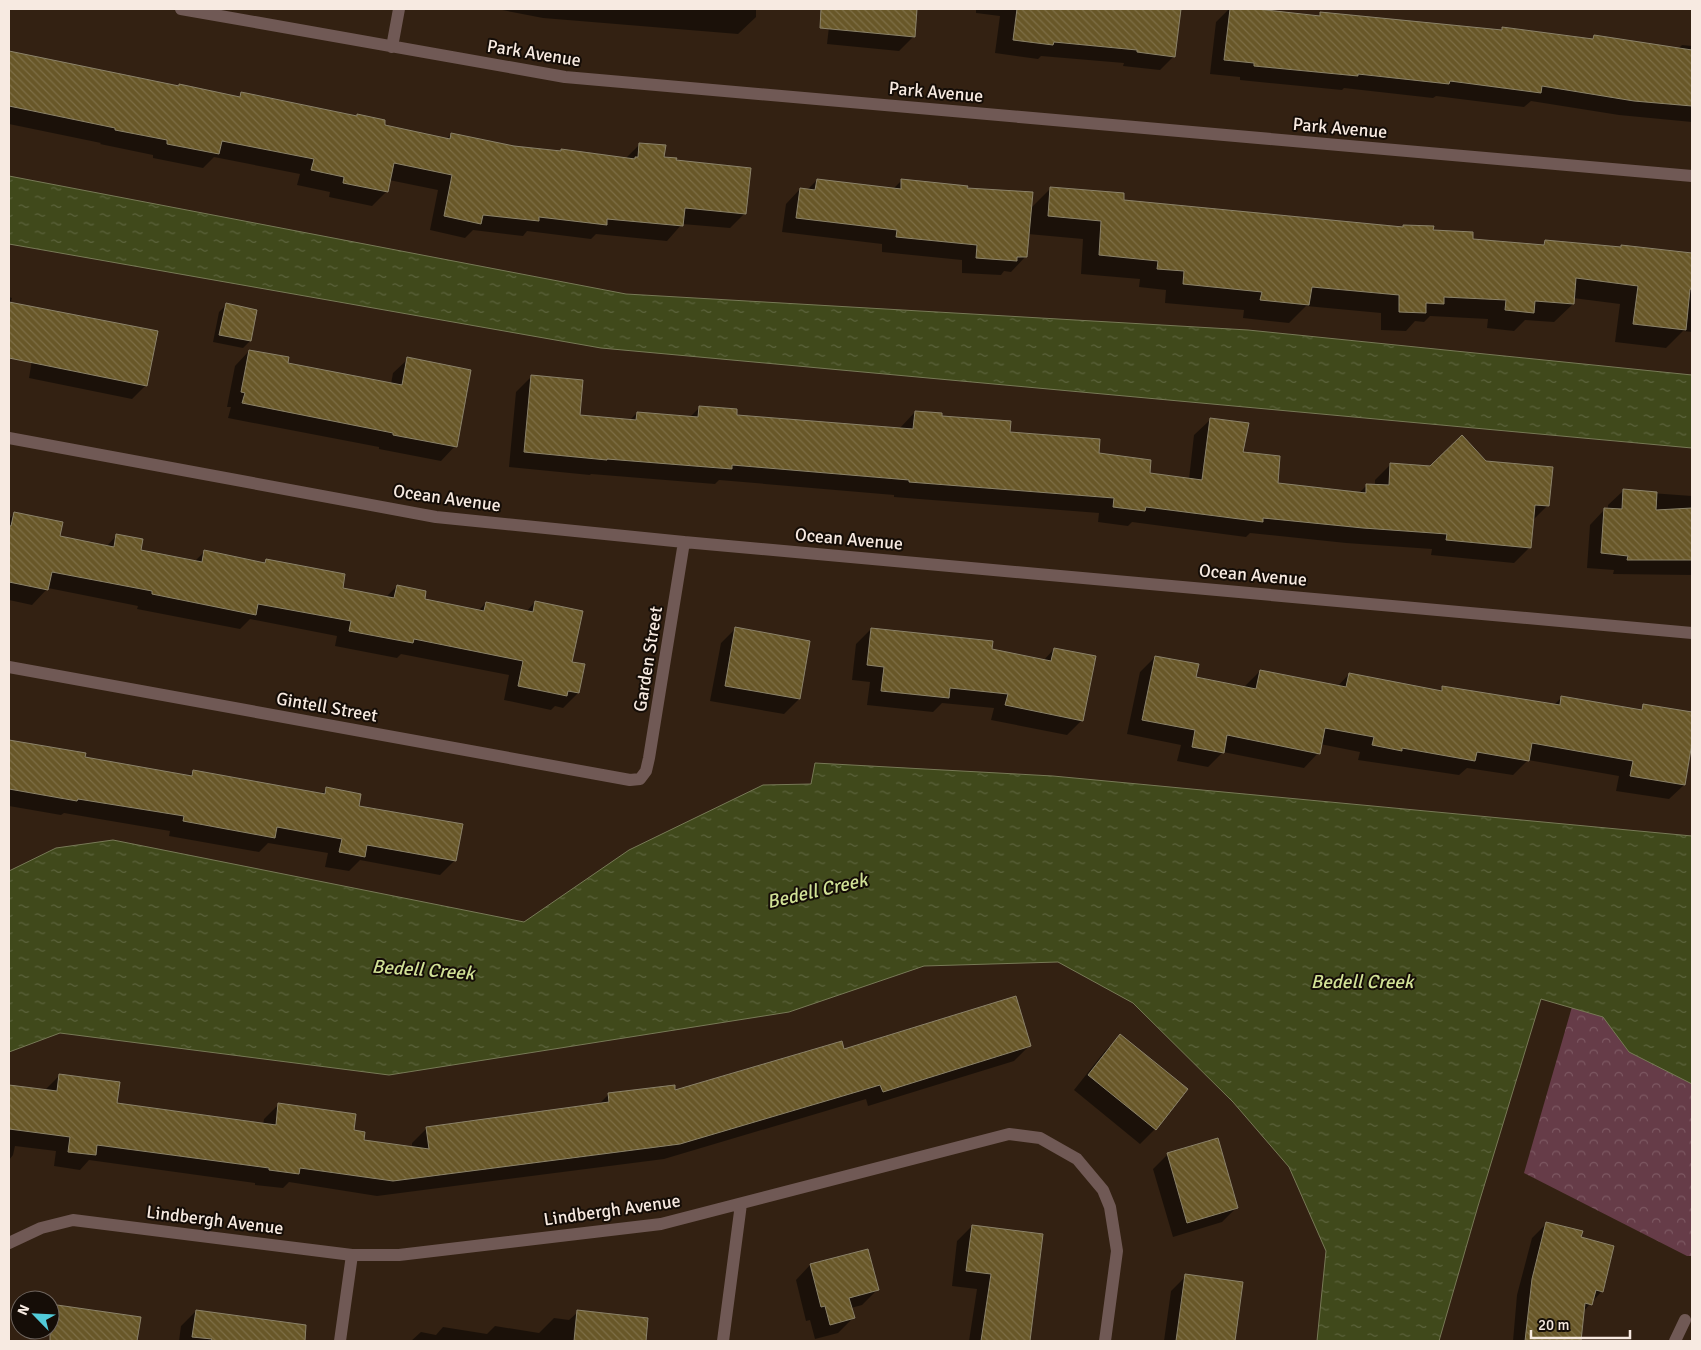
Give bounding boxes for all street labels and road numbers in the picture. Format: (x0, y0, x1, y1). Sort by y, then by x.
street label: Park Avenue (485, 35, 583, 71)
street label: Park Avenue (888, 77, 984, 107)
street label: Park Avenue (1292, 113, 1388, 143)
street label: Ocean Avenue (392, 480, 502, 516)
street label: Ocean Avenue (794, 523, 904, 555)
street label: Ocean Avenue (1198, 559, 1308, 591)
street label: Garden Street (629, 605, 667, 713)
street label: Gintell Street (275, 687, 379, 727)
street label: Lindbergh Avenue (542, 1190, 682, 1230)
street label: Lindbergh Avenue (145, 1201, 285, 1239)

